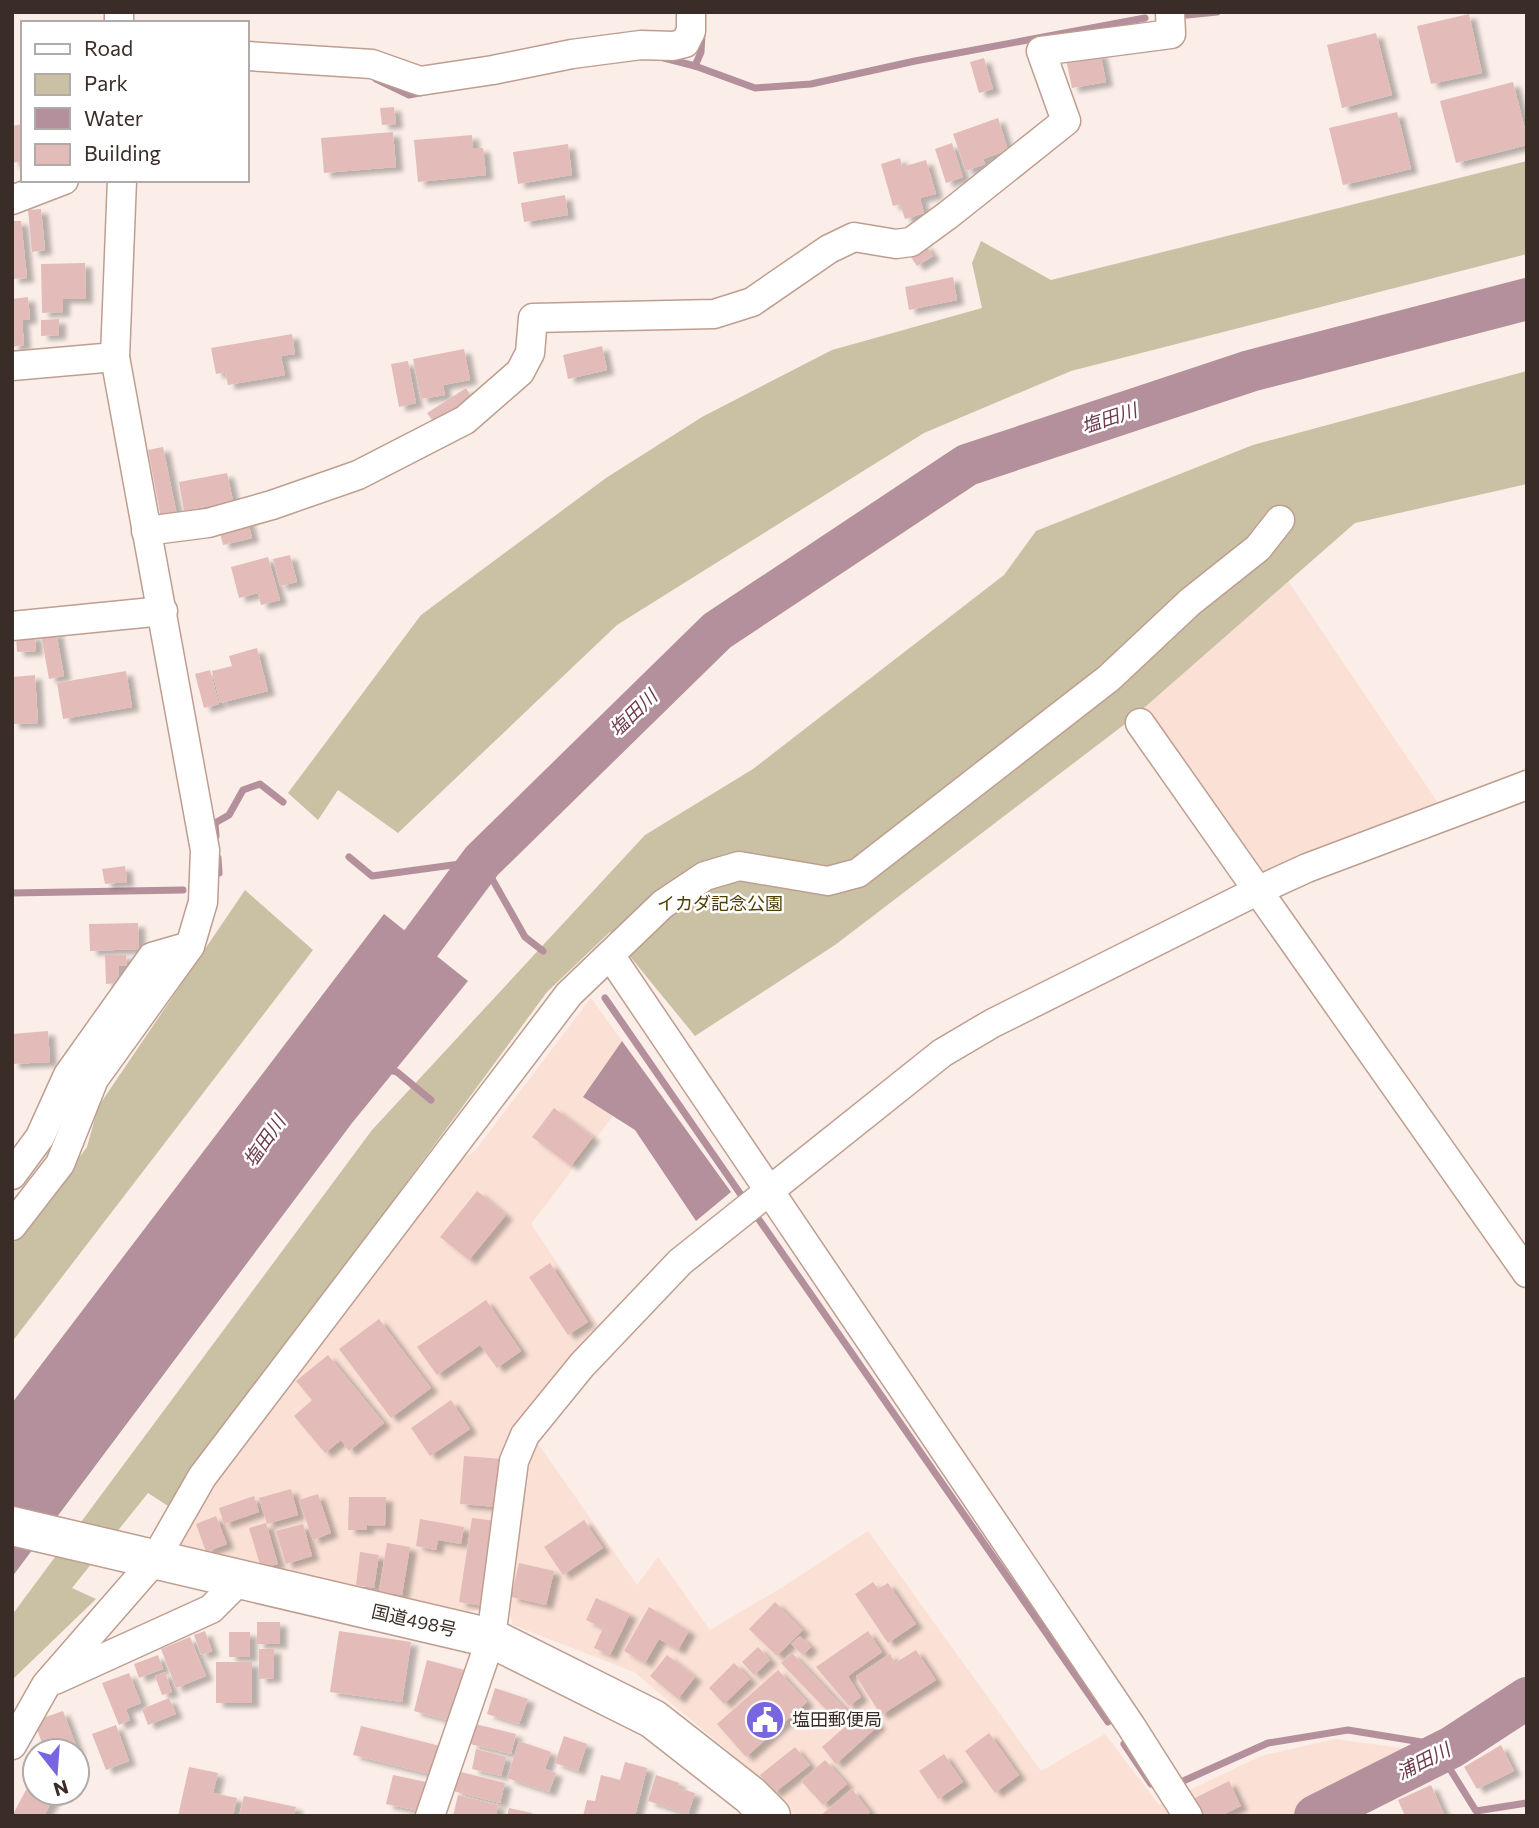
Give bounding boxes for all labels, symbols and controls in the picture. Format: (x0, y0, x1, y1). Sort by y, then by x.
legend (21, 21, 248, 182)
text: Road (84, 35, 133, 60)
text: Park (84, 70, 128, 95)
text: Water (84, 105, 143, 130)
text: Building (84, 140, 161, 165)
water label: 塩田川 (1078, 397, 1141, 437)
water label: 塩田川 (604, 683, 663, 741)
park label: イカダ記念公園 (657, 892, 783, 914)
water label: 塩田川 (238, 1109, 291, 1171)
street label: 国道498号 (370, 1600, 459, 1640)
public building icon: 塩田郵便局 (744, 1699, 786, 1741)
place label: 塩田郵便局 (792, 1708, 882, 1730)
water label: 浦田川 (1392, 1736, 1455, 1784)
north arrow (21, 1737, 91, 1807)
text: N (51, 1776, 71, 1802)

